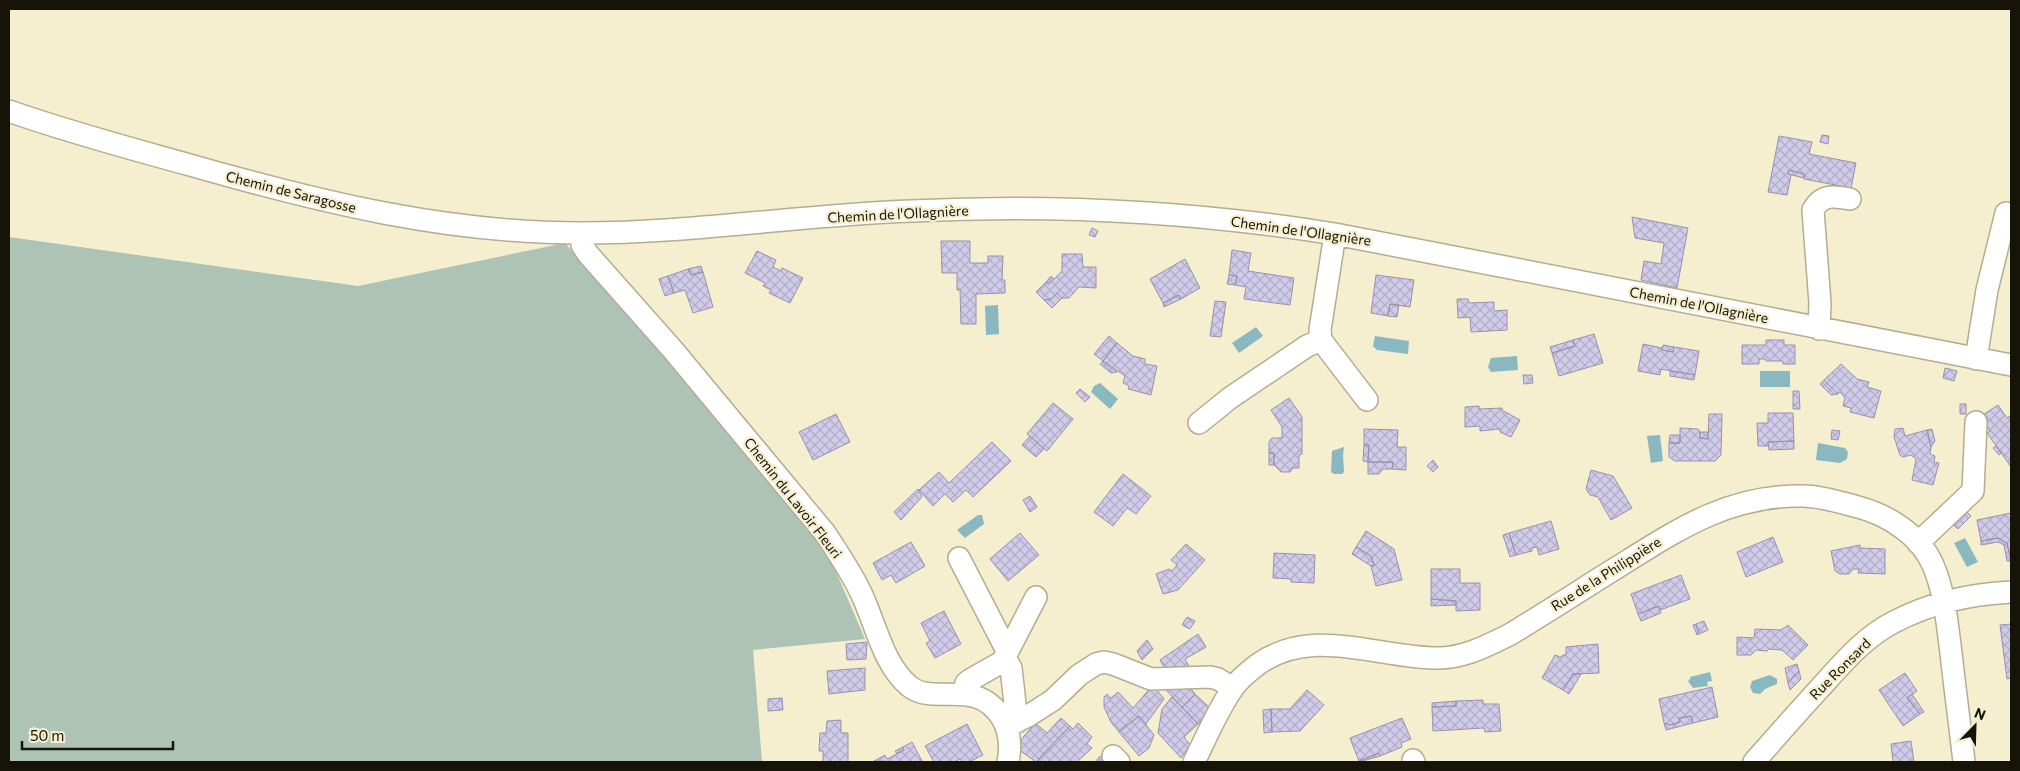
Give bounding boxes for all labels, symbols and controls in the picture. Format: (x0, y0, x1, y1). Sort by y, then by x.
street label: Chemin de Saragosse (224, 167, 358, 216)
street label: Chemin de l'Ollagnière (827, 201, 969, 226)
street label: Chemin de l'Ollagnière (1230, 212, 1372, 249)
street label: Chemin de l'Ollagnière (1628, 283, 1770, 326)
street label: Chemin du Lavoir Fleuri (741, 434, 846, 561)
street label: Rue de la Philippière (1547, 533, 1664, 614)
street label: Rue Ronsard (1805, 634, 1874, 703)
north arrow (1950, 701, 2000, 751)
text: N (1972, 704, 1988, 723)
scale bar (22, 718, 174, 750)
text: 50 m (30, 726, 64, 744)

